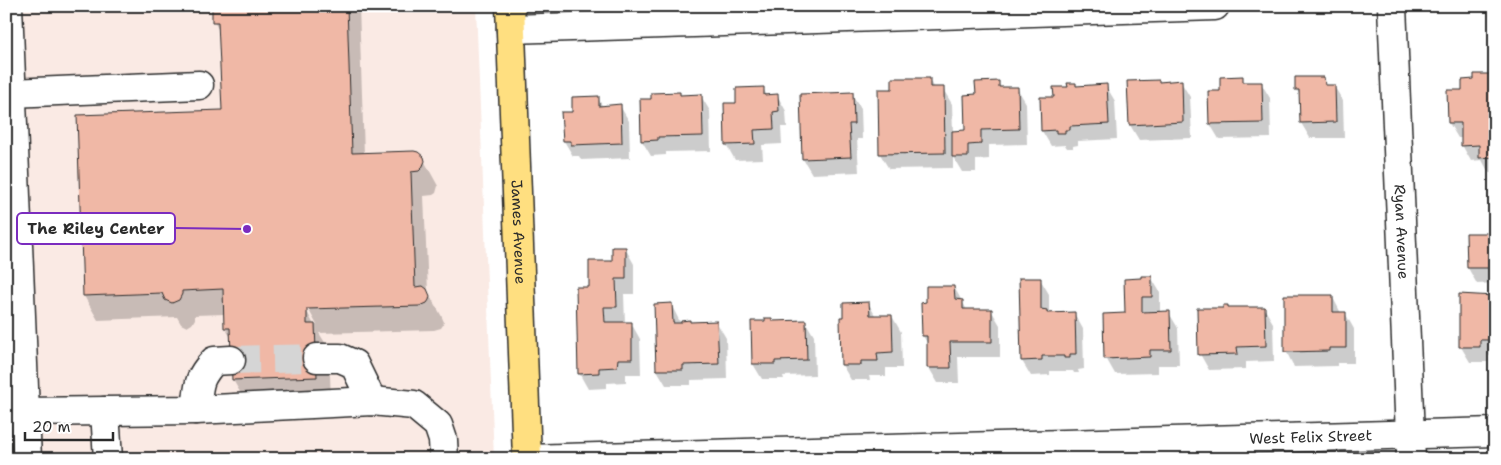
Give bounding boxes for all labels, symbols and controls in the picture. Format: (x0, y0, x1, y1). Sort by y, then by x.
street label: James Avenue (507, 179, 530, 285)
street label: Ryan Avenue (1389, 184, 1413, 280)
callout: The Riley Center (17, 213, 175, 244)
text: The Riley Center (27, 218, 165, 239)
scale bar (25, 410, 112, 442)
text: 20 m (32, 417, 71, 437)
street label: West Felix Street (1249, 425, 1372, 449)

